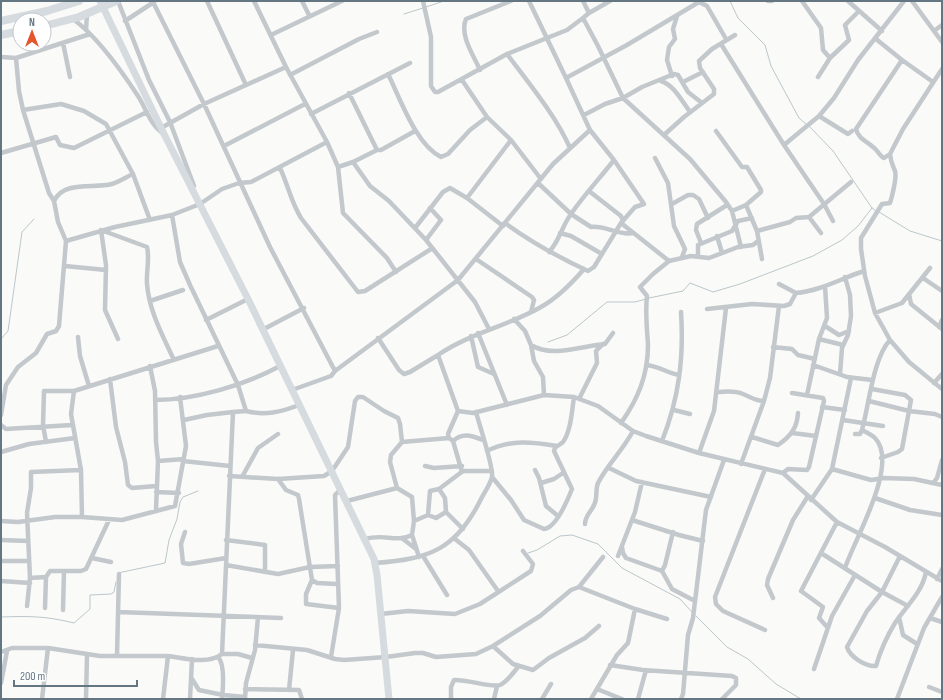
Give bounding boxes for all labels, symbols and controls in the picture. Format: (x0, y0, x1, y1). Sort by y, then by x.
north arrow (12, 12, 52, 52)
text: N (29, 16, 35, 29)
scale bar (14, 662, 137, 688)
text: 200 m (20, 669, 46, 684)

